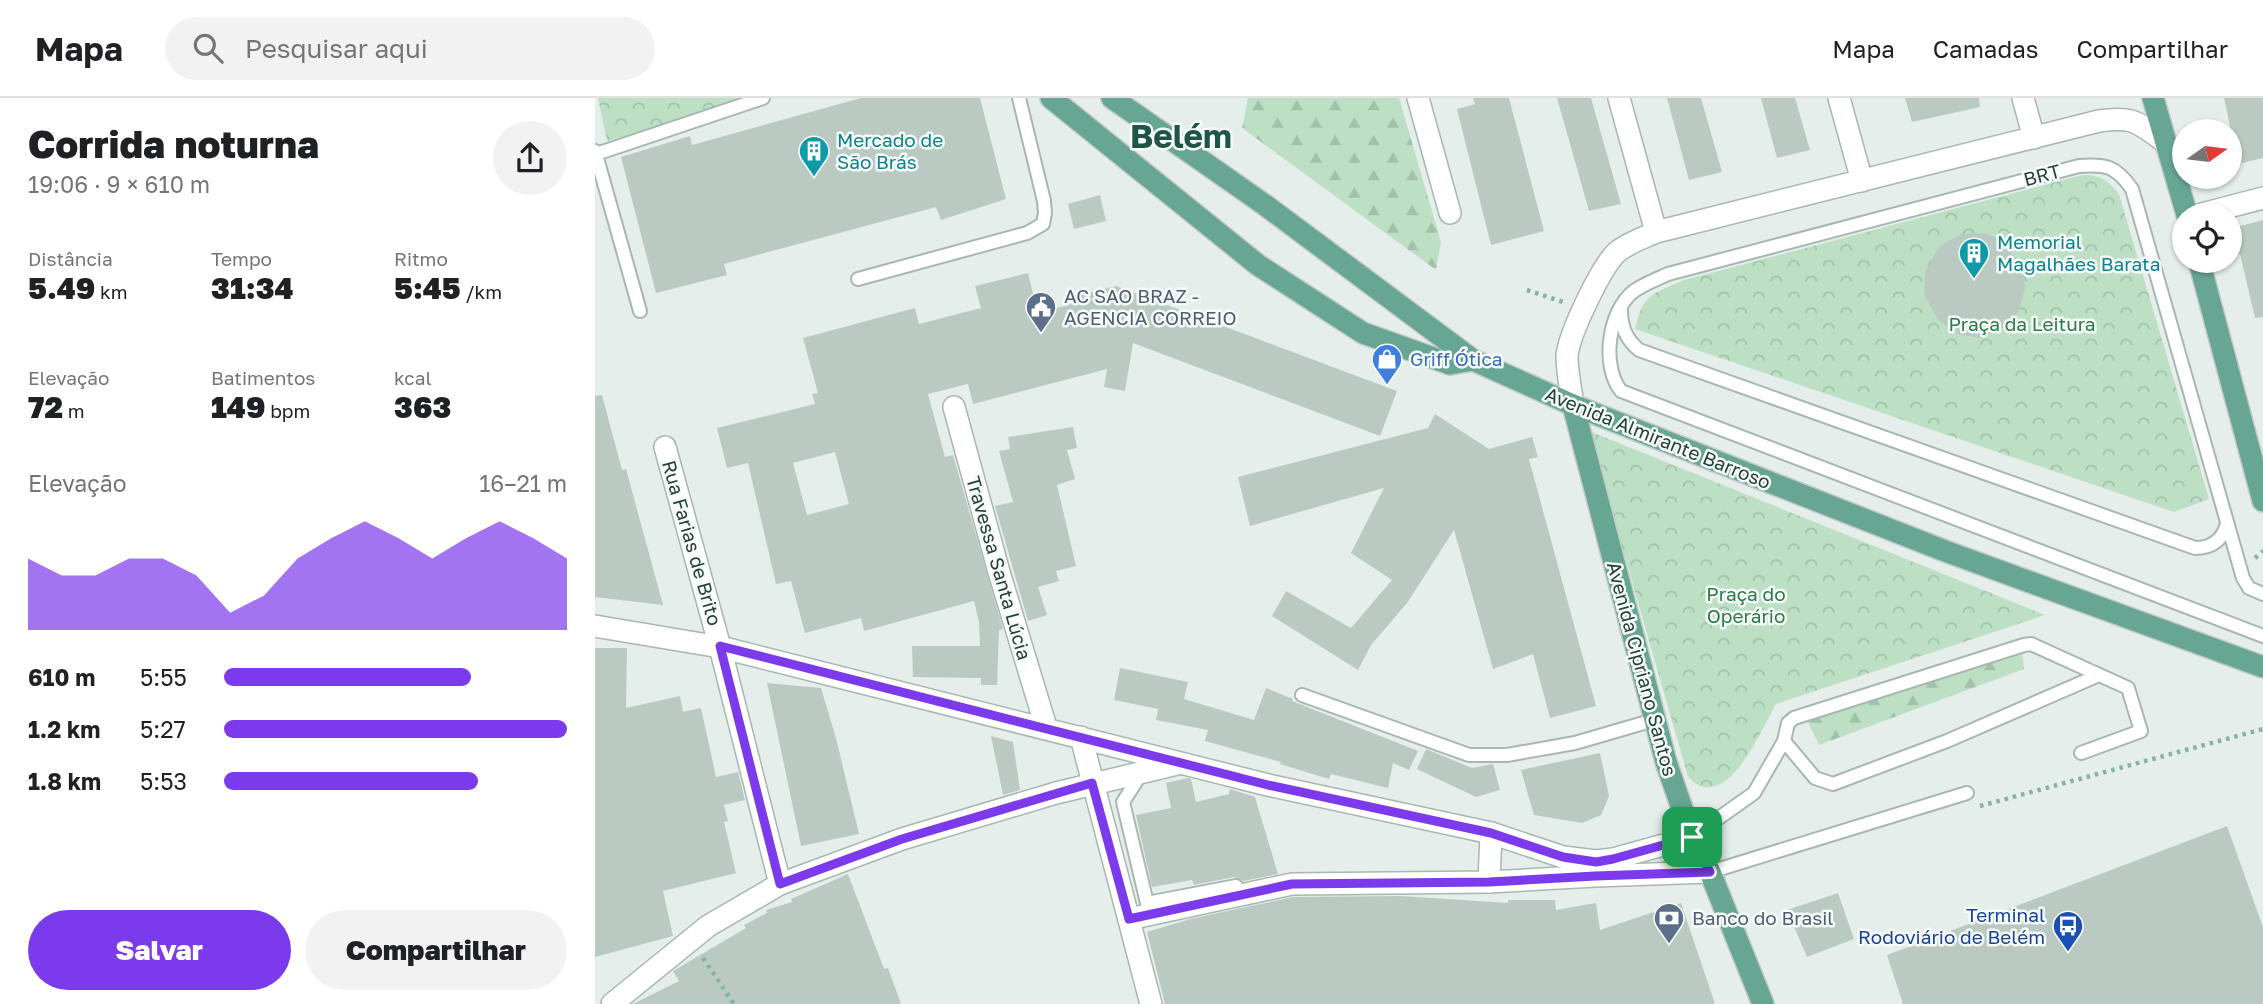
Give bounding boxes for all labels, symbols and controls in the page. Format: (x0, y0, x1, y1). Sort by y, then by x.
search box (165, 17, 655, 80)
text: Mapa (35, 29, 123, 68)
icon: search (189, 29, 227, 67)
text: Pesquisar aqui (245, 33, 428, 64)
text: Mapa (1832, 34, 1895, 63)
text: Camadas (1933, 34, 2038, 63)
text: Compartilhar (2076, 34, 2228, 63)
district label: Belém (1130, 116, 1232, 155)
north arrow (2172, 119, 2242, 189)
map controls (2172, 119, 2242, 273)
text: Corrida noturna (28, 121, 319, 166)
button: share (493, 121, 567, 195)
place label: Mercado de São Brás (837, 128, 943, 173)
building icon: Mercado de São Brás (797, 134, 831, 178)
street label: BRT (2021, 159, 2063, 190)
text: 19:06 · 9 × 610 m (28, 170, 210, 198)
button: locate (2172, 203, 2242, 273)
place label: Memorial Magalhães Barata (1997, 230, 2160, 275)
building icon: Memorial Magalhães Barata (1957, 236, 1991, 280)
text: Distância (28, 247, 113, 270)
text: Tempo (211, 247, 272, 270)
text: Ritmo (394, 247, 448, 270)
text: 5.49 (28, 270, 95, 306)
text: 31:34 (211, 270, 294, 306)
text: 5:45 (394, 270, 461, 306)
text: km (95, 280, 128, 303)
text: /km (461, 280, 502, 303)
place label: AC SAO BRAZ - AGENCIA CORREIO (1064, 284, 1237, 329)
public building icon: AC SAO BRAZ - AGENCIA CORREIO (1024, 290, 1058, 334)
park label: Praça da Leitura (1948, 312, 2096, 335)
shop icon: Griff Ótica (1370, 342, 1404, 386)
place label: Griff Ótica (1410, 347, 1503, 370)
text: Elevação (28, 366, 109, 389)
text: Batimentos (211, 366, 315, 389)
text: kcal (394, 366, 432, 389)
street label: Avenida Almirante Barroso (1542, 382, 1774, 493)
text: 72 (28, 389, 63, 425)
text: 149 (211, 389, 265, 425)
text: 363 (394, 389, 451, 425)
text: m (63, 399, 85, 422)
text: bpm (265, 399, 310, 422)
street label: Rua Farias de Brito (658, 458, 727, 628)
text: Elevação (28, 469, 127, 497)
text: 16–21 m (479, 469, 567, 497)
street label: Travessa Santa Lúcia (962, 473, 1037, 662)
street label: Avenida Cipriano Santos (1603, 559, 1682, 779)
park label: Praça do Operário (1706, 582, 1786, 627)
text: 610 m (28, 663, 95, 691)
text: 5:55 (140, 663, 187, 691)
text: 1.2 km (28, 715, 100, 743)
text: 5:27 (140, 715, 186, 743)
text: 1.8 km (28, 767, 101, 795)
text: 5:53 (140, 767, 187, 795)
pin (1662, 807, 1722, 867)
icon: arrive (1673, 818, 1711, 856)
bank icon: Banco do Brasil (1652, 901, 1686, 945)
place label: Terminal Rodoviário de Belém (1858, 903, 2045, 948)
place label: Banco do Brasil (1692, 906, 1833, 929)
bus stop icon: Terminal Rodoviário de Belém (2051, 909, 2085, 953)
button: Salvar (28, 910, 291, 990)
button: Compartilhar (305, 910, 567, 990)

